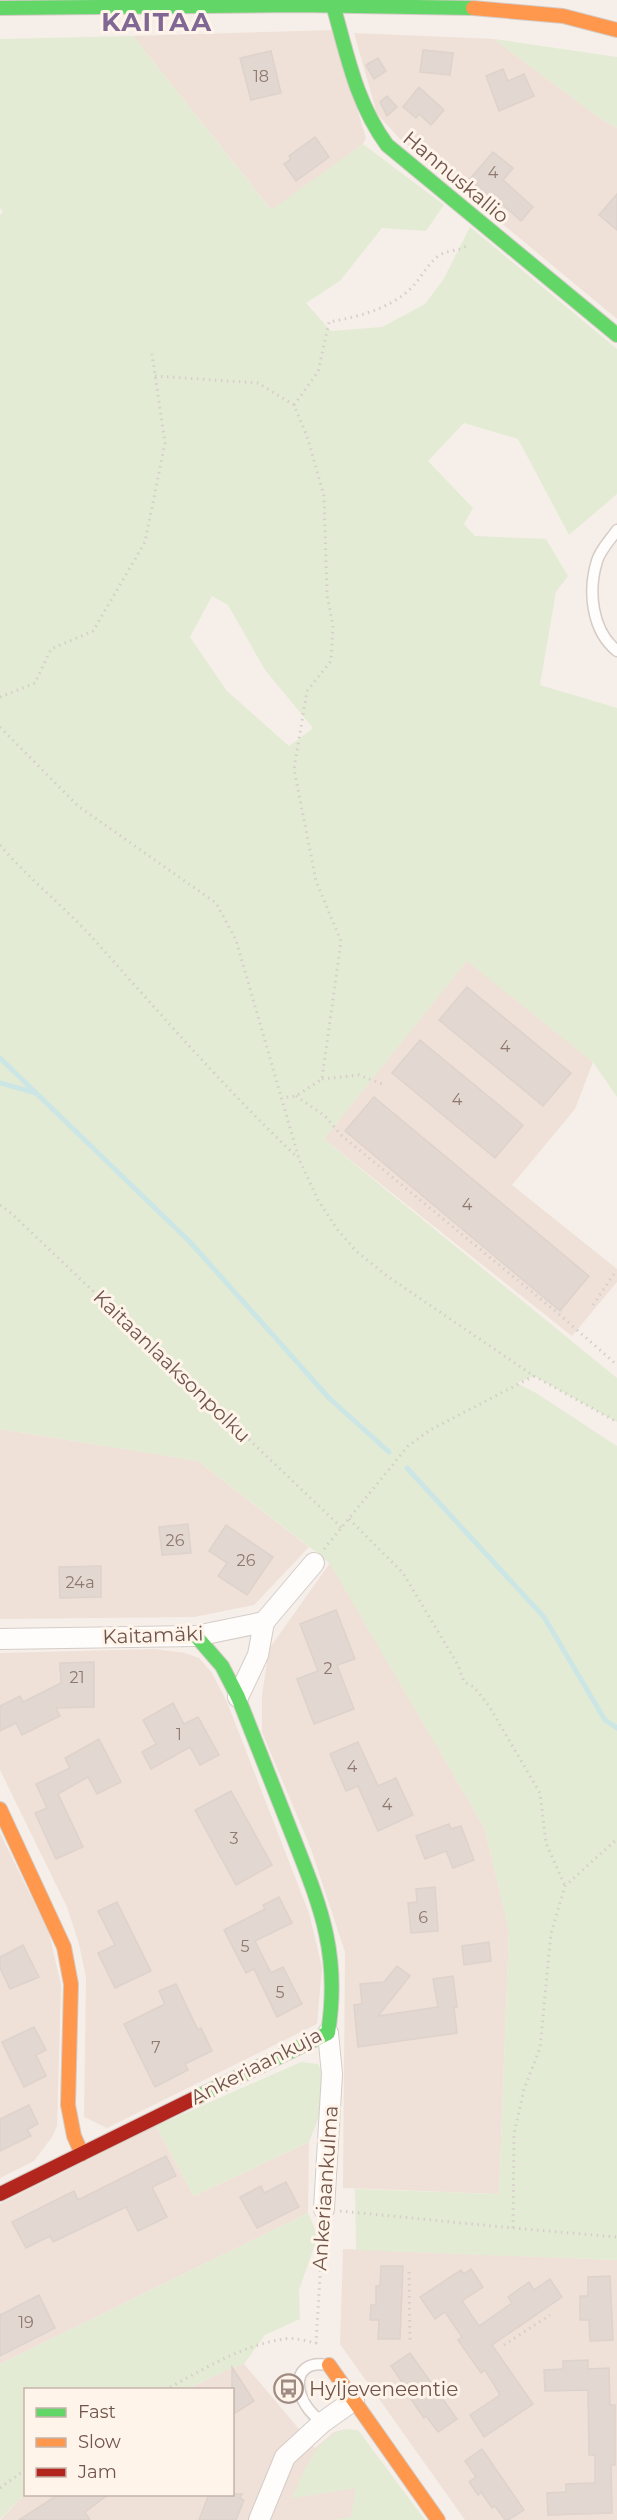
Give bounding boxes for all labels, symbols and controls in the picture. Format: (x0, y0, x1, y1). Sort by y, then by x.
district label: KAITAA (101, 6, 213, 38)
house number: 18 (253, 67, 269, 86)
street label: Hannuskallio (398, 126, 514, 228)
house number: 4 (488, 163, 499, 182)
house number: 4 (500, 1037, 511, 1056)
house number: 4 (452, 1090, 463, 1109)
house number: 4 (462, 1195, 473, 1214)
street label: Kaitaanlaaksonpolku (89, 1285, 255, 1447)
house number: 26 (166, 1531, 185, 1550)
house number: 26 (237, 1551, 256, 1570)
house number: 24a (65, 1573, 95, 1592)
street label: Kaitamäki (102, 1621, 204, 1649)
house number: 2 (323, 1659, 333, 1678)
house number: 21 (70, 1668, 84, 1687)
house number: 1 (176, 1725, 182, 1744)
house number: 4 (347, 1757, 358, 1776)
house number: 4 (382, 1795, 393, 1814)
house number: 3 (229, 1829, 239, 1848)
house number: 6 (418, 1908, 428, 1927)
house number: 5 (240, 1937, 250, 1956)
house number: 5 (275, 1983, 285, 2002)
street label: Ankeriaankuja (186, 2023, 326, 2109)
house number: 7 (151, 2038, 161, 2057)
street label: Ankeriaankulma (307, 2105, 343, 2271)
house number: 19 (18, 2313, 34, 2332)
bus stop icon: Hyljeveneentie (272, 2373, 304, 2405)
place label: Hyljeveneentie (309, 2377, 458, 2401)
legend (24, 2388, 234, 2496)
text: Fast (78, 2401, 116, 2423)
text: Slow (78, 2431, 121, 2453)
text: Jam (77, 2461, 117, 2483)

